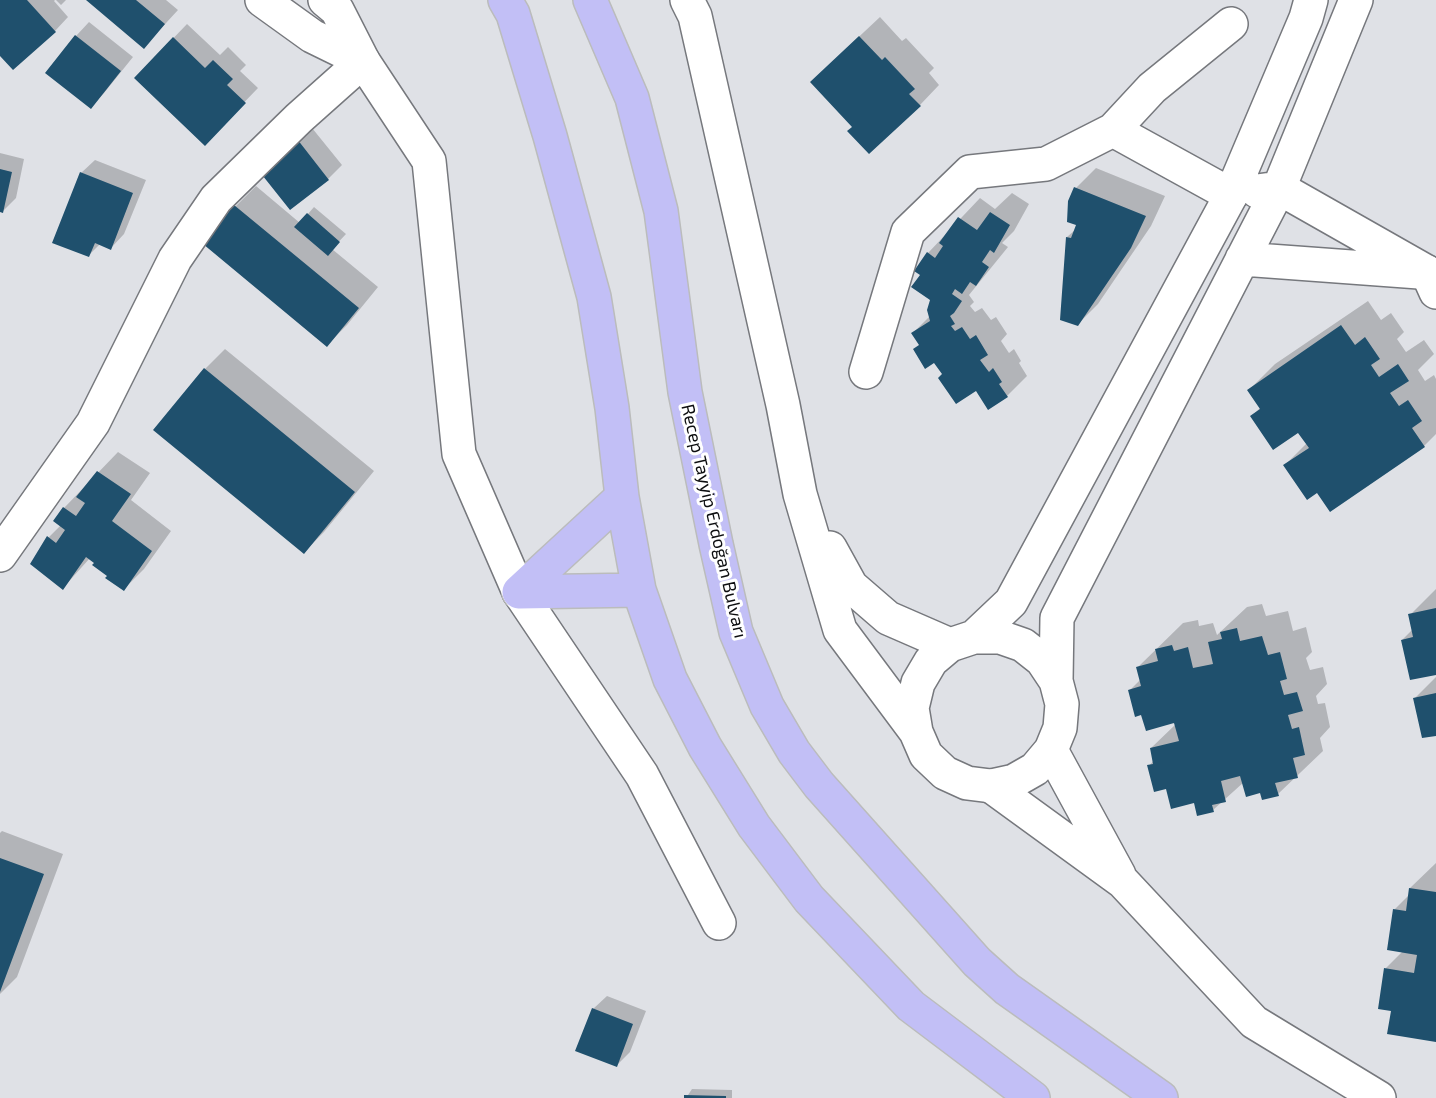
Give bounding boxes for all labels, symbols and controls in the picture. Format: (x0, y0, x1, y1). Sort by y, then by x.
street label: Recep Tayyip Erdoğan Bulvarı (677, 402, 751, 640)

